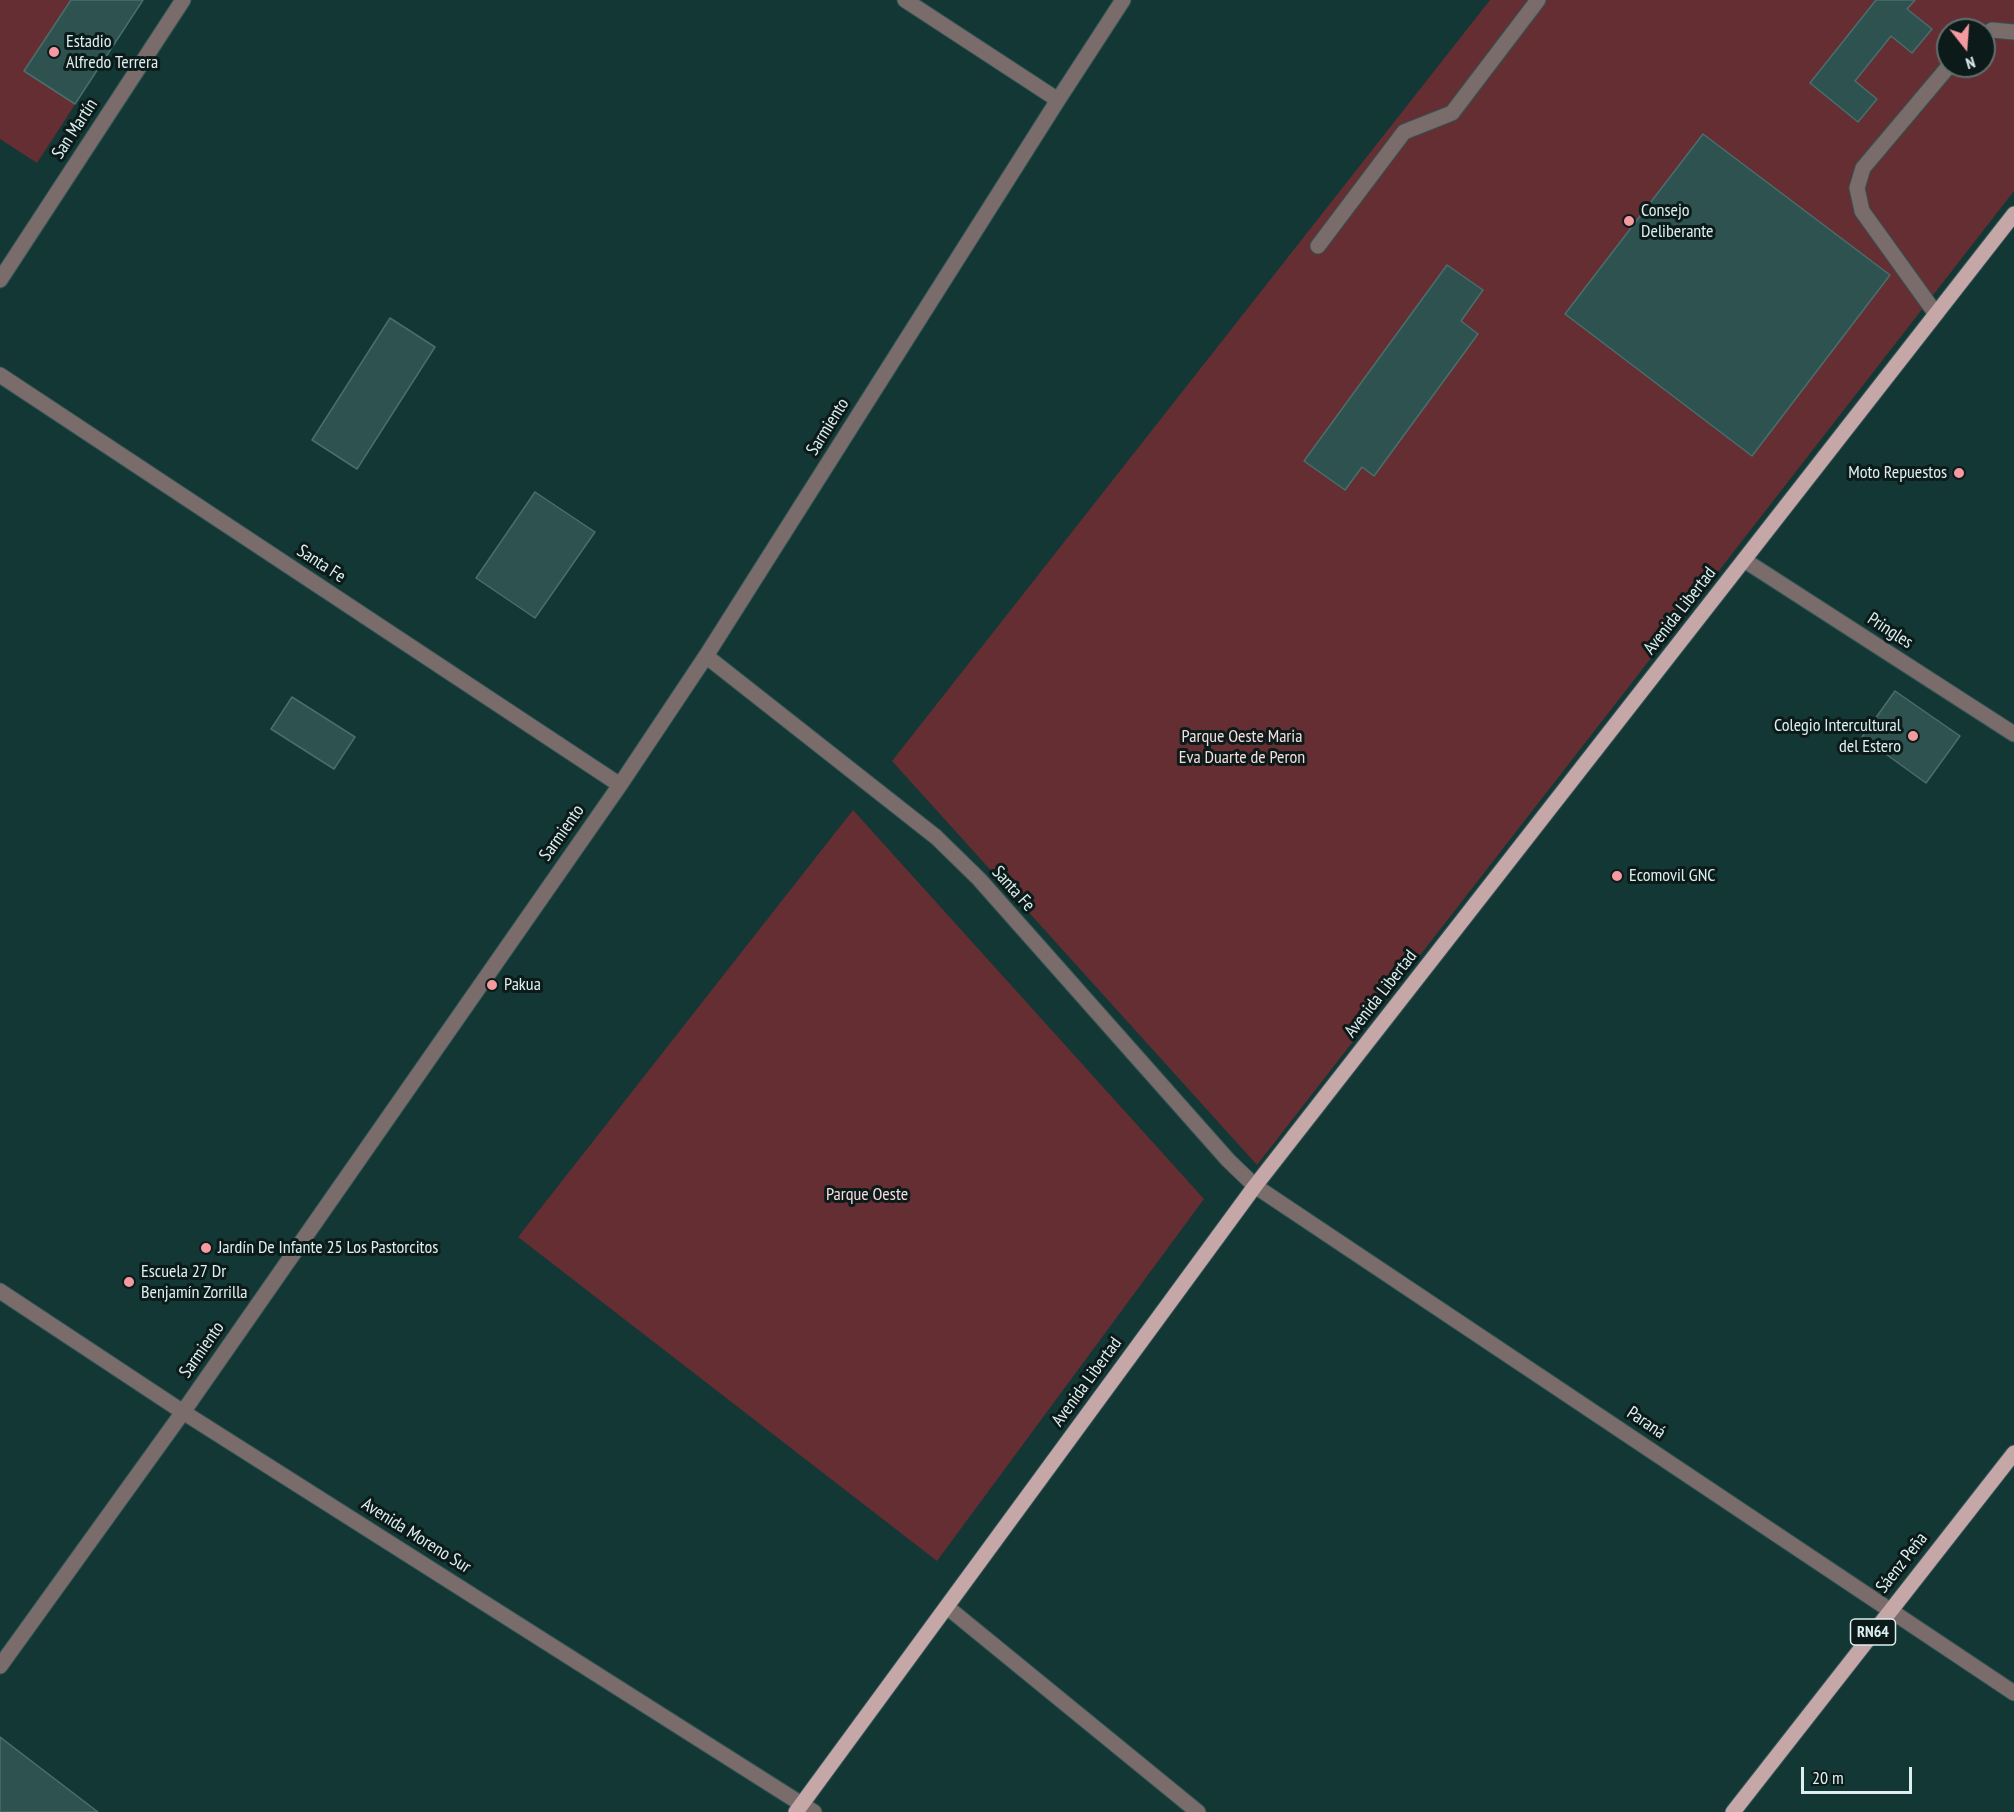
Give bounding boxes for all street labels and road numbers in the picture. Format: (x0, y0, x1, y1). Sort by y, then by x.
street label: San Martín (48, 95, 102, 163)
street label: Sarmiento (802, 394, 854, 460)
street label: Santa Fe (293, 540, 349, 588)
street label: Avenida Libertad (1639, 563, 1721, 659)
street label: Pringles (1863, 608, 1917, 654)
street label: Sarmiento (535, 801, 589, 865)
street label: Santa Fe (987, 862, 1039, 916)
street label: Avenida Libertad (1340, 946, 1422, 1042)
street label: Sarmiento (175, 1318, 229, 1382)
street label: Avenida Libertad (1047, 1333, 1127, 1431)
street label: Paraná (1623, 1402, 1669, 1444)
street label: Avenida Moreno Sur (357, 1494, 475, 1578)
street label: Sáenz Peña (1872, 1529, 1932, 1597)
road number: RN64 (1850, 1619, 1896, 1645)

